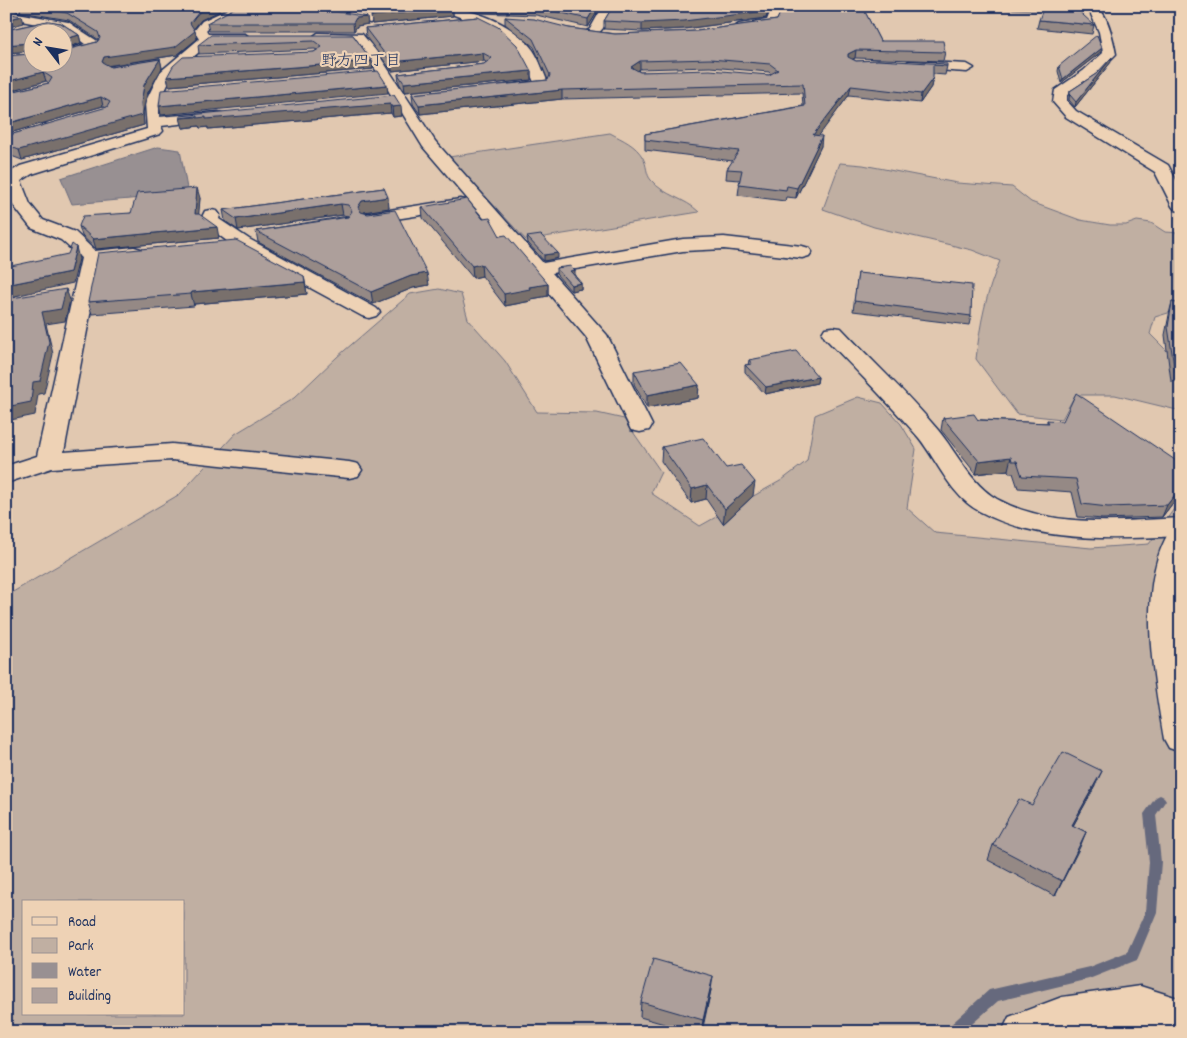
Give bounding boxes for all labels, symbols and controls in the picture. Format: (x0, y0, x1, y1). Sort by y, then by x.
north arrow (22, 22, 72, 72)
text: N (28, 34, 49, 50)
district label: 野方四丁目 (321, 50, 401, 73)
legend (22, 900, 185, 1016)
text: Road (68, 912, 96, 934)
text: Park (68, 936, 94, 958)
text: Water (68, 962, 102, 984)
text: Building (68, 986, 111, 1008)

